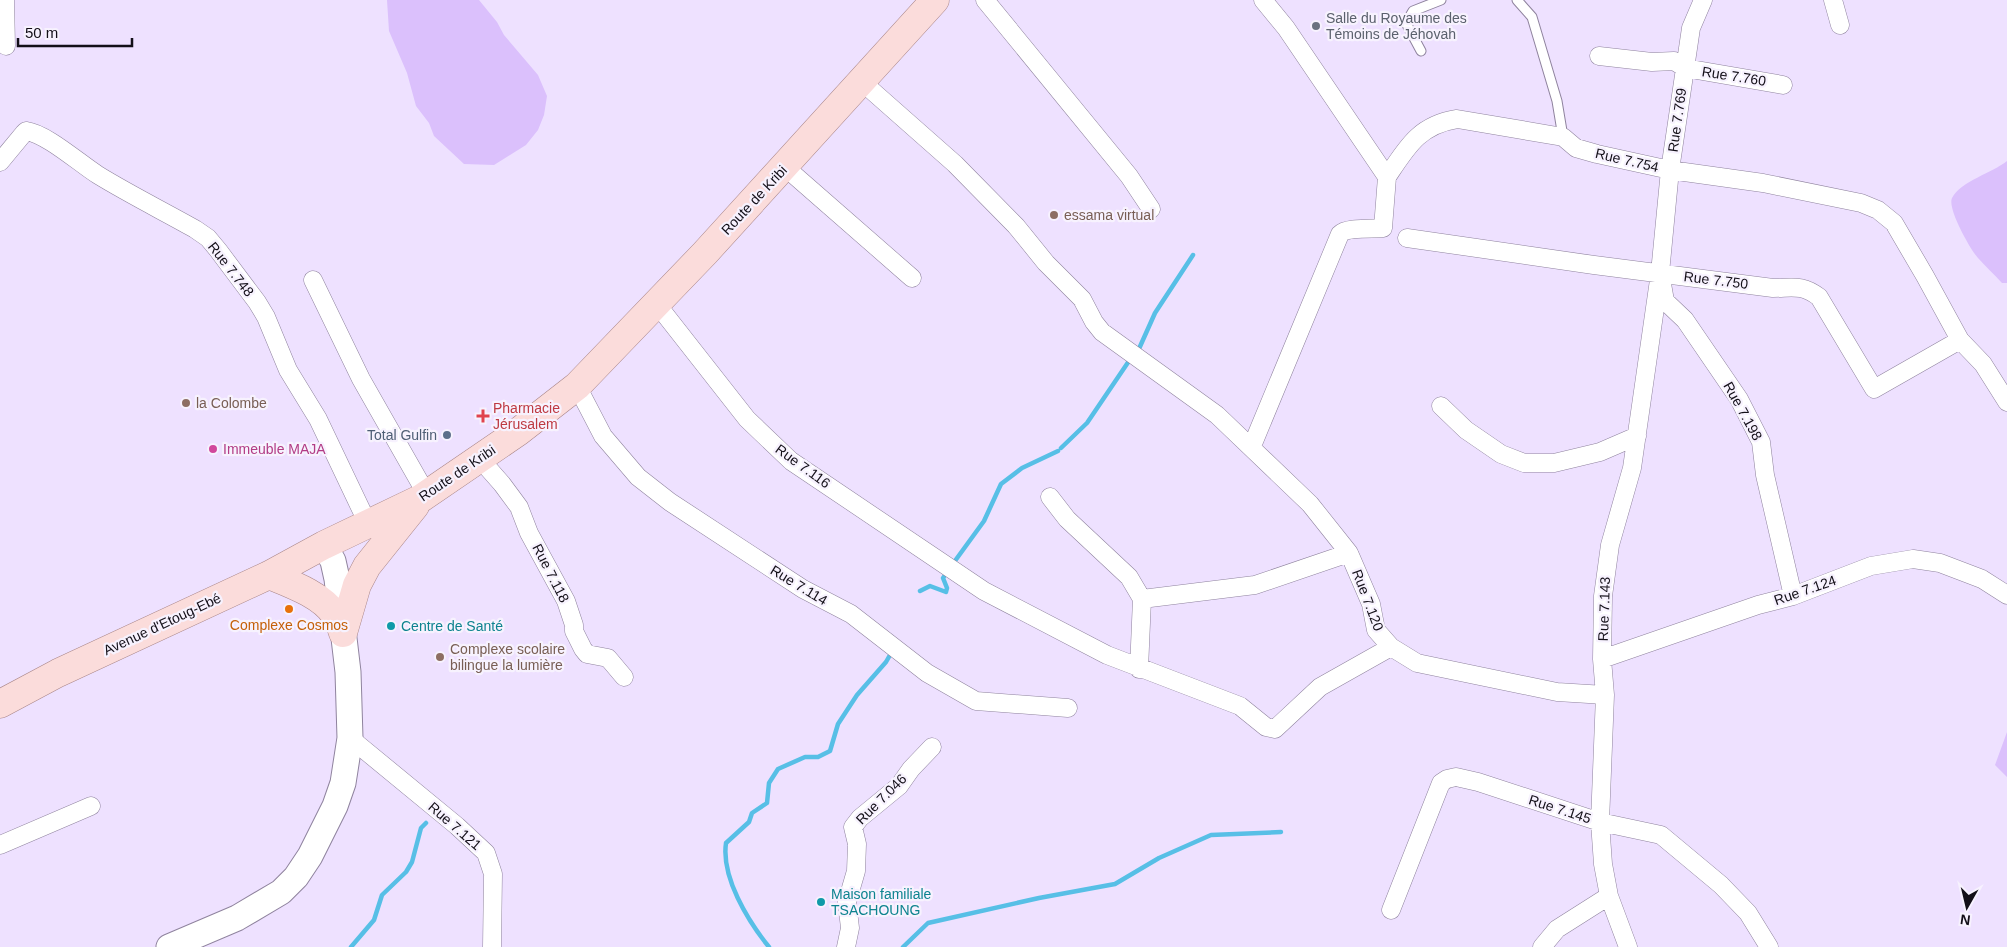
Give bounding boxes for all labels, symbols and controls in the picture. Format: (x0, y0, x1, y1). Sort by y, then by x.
place label: Salle du Royaume des Témoins de Jéhovah (1326, 10, 1467, 42)
scale bar (18, 15, 131, 47)
marker: Salle du Royaume des Témoins de Jéhovah (1310, 20, 1322, 32)
text: 50 m (25, 24, 58, 41)
street label: Rue 7.760 (1701, 63, 1767, 89)
street label: Rue 7.769 (1665, 87, 1689, 153)
street label: Rue 7.754 (1594, 145, 1660, 175)
street label: Route de Kribi (718, 162, 790, 238)
place label: essama virtual (1064, 207, 1154, 223)
marker: essama virtual (1048, 209, 1060, 221)
street label: Rue 7.748 (205, 239, 257, 300)
street label: Rue 7.750 (1683, 268, 1749, 292)
street label: Rue 7.198 (1720, 379, 1766, 443)
place label: la Colombe (196, 395, 267, 411)
marker: la Colombe (180, 397, 192, 409)
place label: Pharmacie Jérusalem (493, 400, 560, 432)
marker: Pharmacie Jérusalem (477, 410, 489, 422)
place label: Total Gulfin (367, 427, 437, 443)
marker: Total Gulfin (441, 429, 453, 441)
place label: Immeuble MAJA (223, 441, 326, 457)
street label: Rue 7.116 (773, 441, 834, 491)
street label: Route de Kribi (416, 442, 498, 504)
marker: Immeuble MAJA (207, 443, 219, 455)
street label: Rue 7.118 (529, 541, 573, 605)
street label: Rue 7.114 (768, 562, 831, 608)
street label: Rue 7.120 (1349, 567, 1387, 633)
street label: Rue 7.124 (1772, 572, 1838, 608)
street label: Rue 7.143 (1595, 576, 1613, 642)
street label: Avenue d'Etoug-Ebé (101, 590, 223, 658)
marker: Complexe Cosmos (283, 603, 295, 615)
place label: Complexe Cosmos (230, 617, 348, 633)
place label: Centre de Santé (401, 618, 503, 634)
marker: Centre de Santé (385, 620, 397, 632)
place label: Complexe scolaire bilingue la lumière (450, 641, 565, 673)
marker: Complexe scolaire bilingue la lumière (434, 651, 446, 663)
street label: Rue 7.046 (853, 770, 910, 827)
street label: Rue 7.145 (1527, 791, 1593, 827)
street label: Rue 7.121 (425, 799, 485, 853)
north arrow (1942, 882, 1992, 932)
place label: Maison familiale TSACHOUNG (831, 886, 932, 918)
marker: Maison familiale TSACHOUNG (815, 896, 827, 908)
text: N (1959, 911, 1971, 929)

